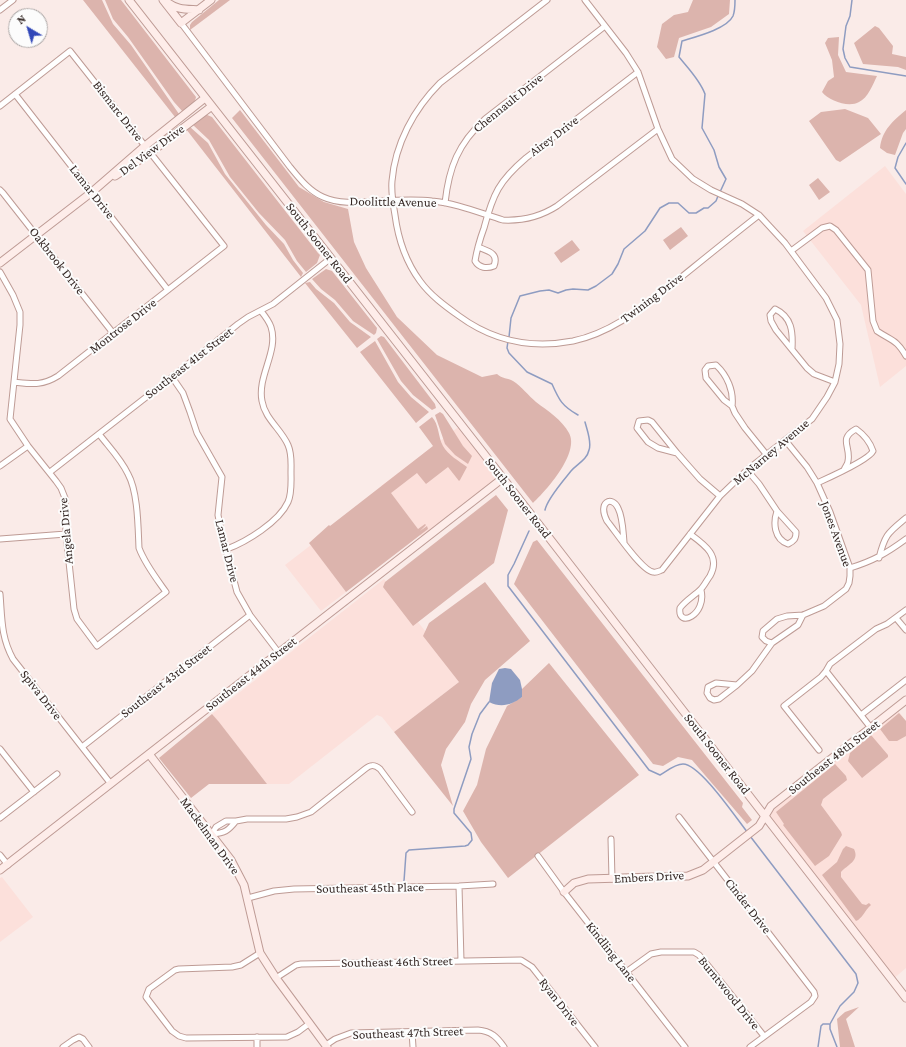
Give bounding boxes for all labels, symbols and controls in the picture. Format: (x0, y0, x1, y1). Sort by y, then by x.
north arrow (8, 8, 48, 48)
text: N (15, 12, 28, 26)
street label: Chennault Drive (470, 70, 546, 136)
street label: Bismarc Drive (90, 78, 146, 144)
street label: Airey Drive (526, 112, 582, 160)
street label: Del View Drive (116, 121, 188, 179)
street label: Lamar Drive (66, 162, 118, 222)
street label: Doolittle Avenue (349, 193, 437, 211)
street label: South Sooner Road (283, 199, 355, 287)
street label: Oakbrook Drive (26, 224, 88, 298)
street label: Twining Drive (618, 269, 686, 327)
street label: Montrose Drive (86, 295, 160, 357)
street label: Southeast 41st Street (142, 324, 236, 402)
street label: McNarney Avenue (730, 416, 812, 488)
street label: South Sooner Road (482, 454, 554, 542)
street label: Angela Drive (55, 497, 77, 565)
street label: Jones Avenue (817, 499, 855, 569)
street label: Lamar Drive (212, 518, 242, 584)
street label: Southeast 44th Street (202, 633, 300, 715)
street label: Southeast 43rd Street (117, 641, 215, 721)
street label: Spiva Drive (17, 667, 65, 723)
street label: South Sooner Road (681, 710, 753, 798)
street label: Southeast 48th Street (785, 716, 883, 798)
street label: Mackelman Drive (177, 794, 243, 878)
street label: Embers Drive (614, 867, 684, 887)
street label: Cinder Drive (722, 875, 774, 937)
street label: Southeast 45th Place (316, 879, 424, 897)
street label: Kindling Lane (583, 919, 639, 985)
street label: Southeast 46th Street (341, 953, 453, 971)
street label: Burntwood Drive (695, 953, 763, 1033)
street label: Ryan Drive (535, 975, 583, 1029)
street label: Southeast 47th Street (352, 1023, 464, 1043)

